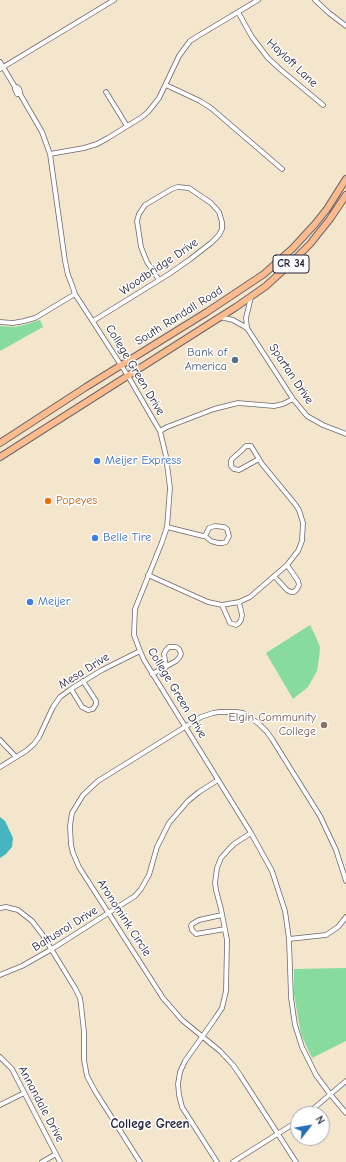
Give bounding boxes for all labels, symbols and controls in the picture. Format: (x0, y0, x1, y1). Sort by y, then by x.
street label: Hayloft Lane (263, 36, 321, 90)
street label: Woodbridge Drive (117, 235, 201, 299)
road number: CR 34 (273, 255, 309, 273)
street label: South Randall Road (133, 283, 225, 349)
street label: College Green Drive (102, 322, 168, 418)
street label: Spartan Drive (266, 341, 316, 407)
place label: Bank of America (185, 346, 227, 374)
marker: Bank of America (230, 355, 240, 365)
place label: Meijer Express (105, 454, 181, 468)
marker: Meijer Express (92, 456, 102, 466)
place label: Popeyes (56, 494, 97, 508)
marker: Popeyes (43, 496, 53, 506)
place label: Belle Tire (103, 531, 151, 545)
marker: Belle Tire (90, 533, 100, 543)
place label: Meijer (38, 595, 70, 609)
marker: Meijer (25, 597, 35, 607)
street label: College Green Drive (144, 645, 210, 741)
street label: Mesa Drive (56, 650, 112, 692)
place label: Elgin Community College (229, 711, 316, 739)
marker: Elgin Community College (319, 720, 329, 730)
street label: Aronomink Circle (94, 877, 154, 959)
street label: Baltusrol Drive (30, 903, 100, 955)
street label: Annandale Drive (15, 1063, 67, 1145)
north arrow (290, 1106, 330, 1146)
text: N (312, 1114, 327, 1127)
district label: College Green (110, 1116, 190, 1132)

